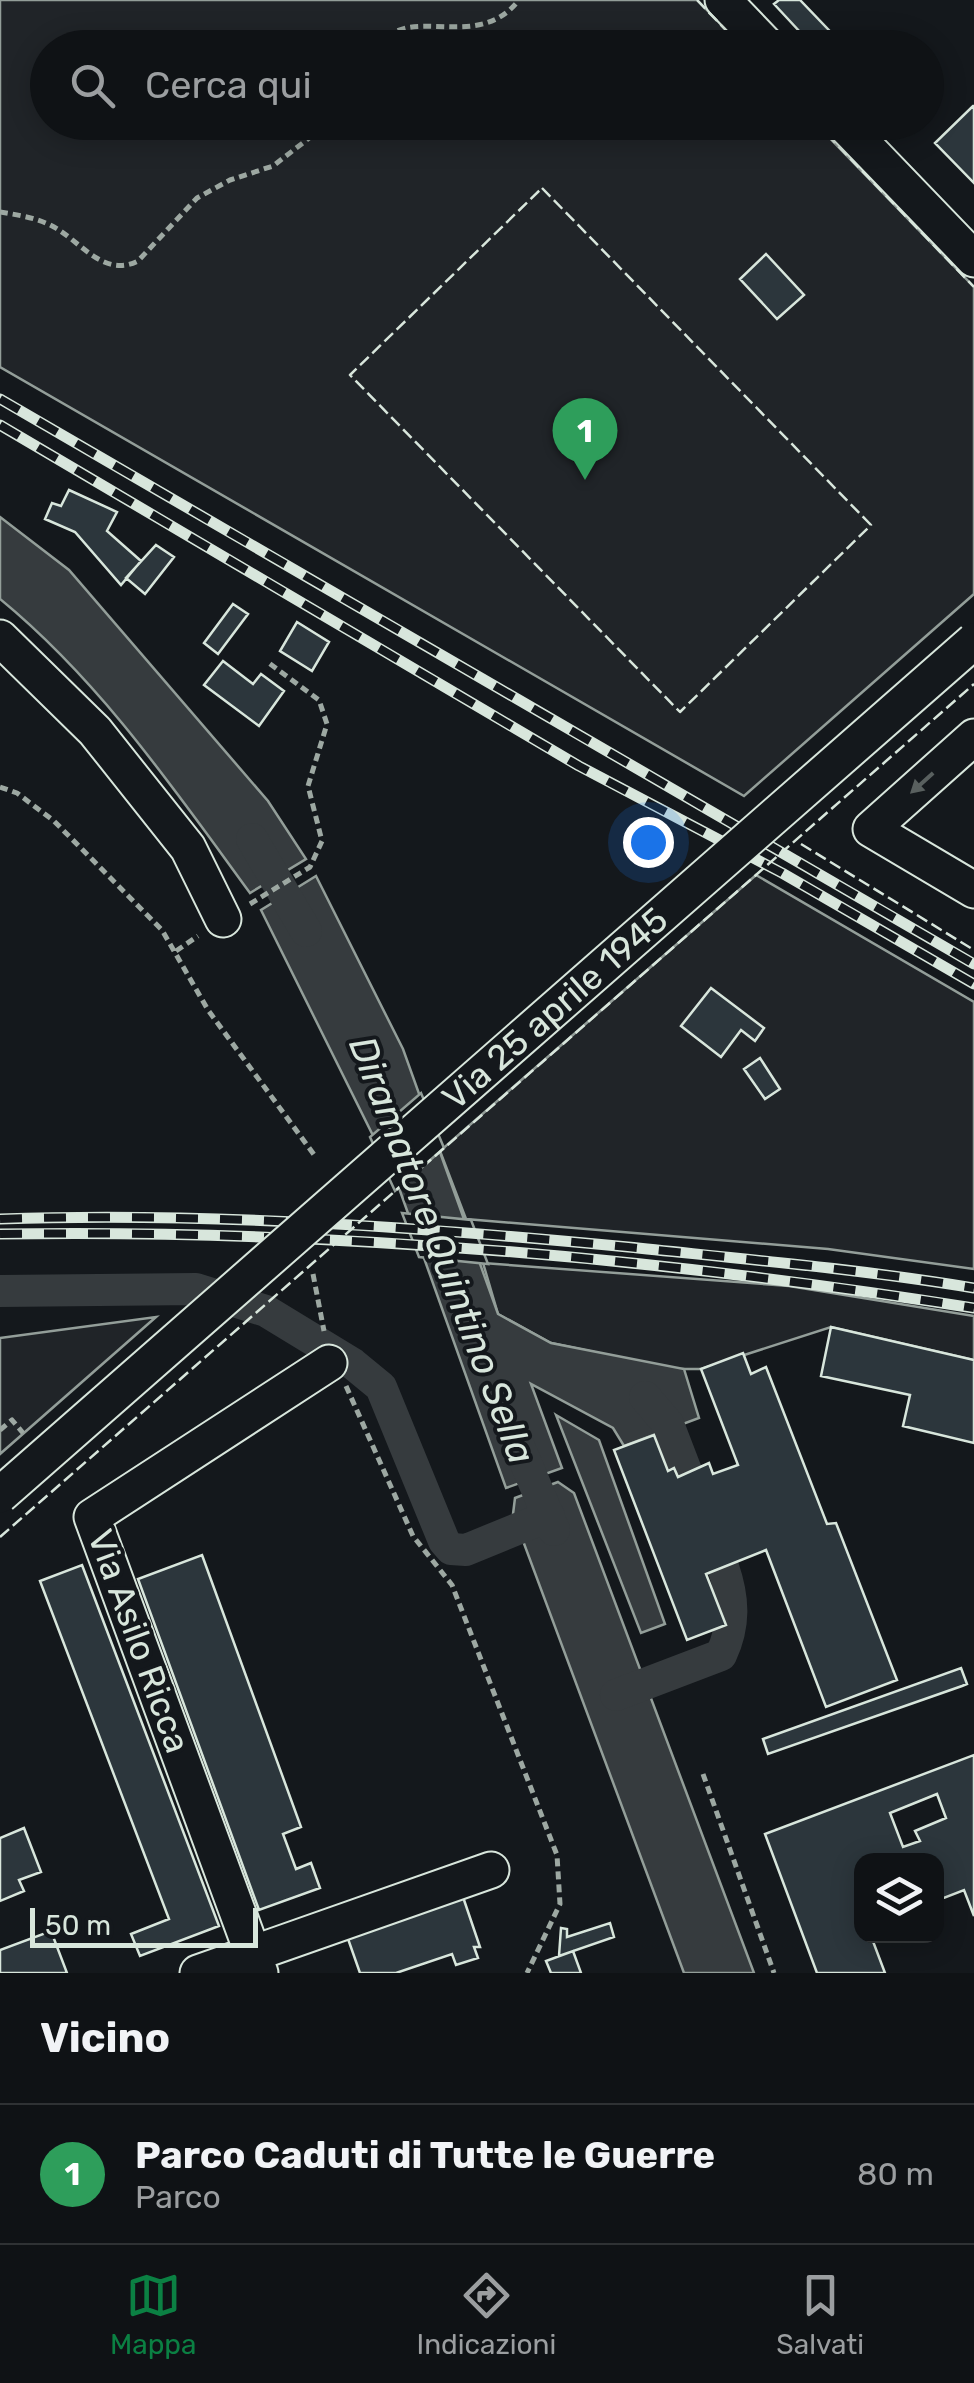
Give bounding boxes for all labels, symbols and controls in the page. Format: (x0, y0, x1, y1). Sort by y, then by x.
search box (30, 30, 944, 140)
icon: search (65, 58, 120, 113)
text: Cerca qui (145, 62, 312, 108)
pin: 1 (552, 398, 618, 480)
one-way arrow (910, 771, 934, 794)
your location (623, 817, 674, 868)
street label: Via 25 aprile 1945 (434, 899, 676, 1118)
water label: Diramatore Quintino Sella (339, 1030, 545, 1470)
street label: Via Asilo Ricca (79, 1524, 199, 1758)
map controls (854, 1853, 944, 1943)
button: layers (854, 1853, 944, 1943)
scale bar (30, 1903, 258, 1948)
text: 50 m (45, 1909, 111, 1942)
text: Vicino (40, 2013, 170, 2063)
text: Parco Caduti di Tutte le Guerre (135, 2132, 715, 2178)
text: 1 (65, 2155, 80, 2193)
text: 80 m (857, 2155, 934, 2193)
text: Parco (135, 2178, 221, 2216)
tab: Mappa (110, 2268, 197, 2361)
tab: Indicazioni (417, 2268, 556, 2361)
tab: Salvati (776, 2268, 864, 2361)

